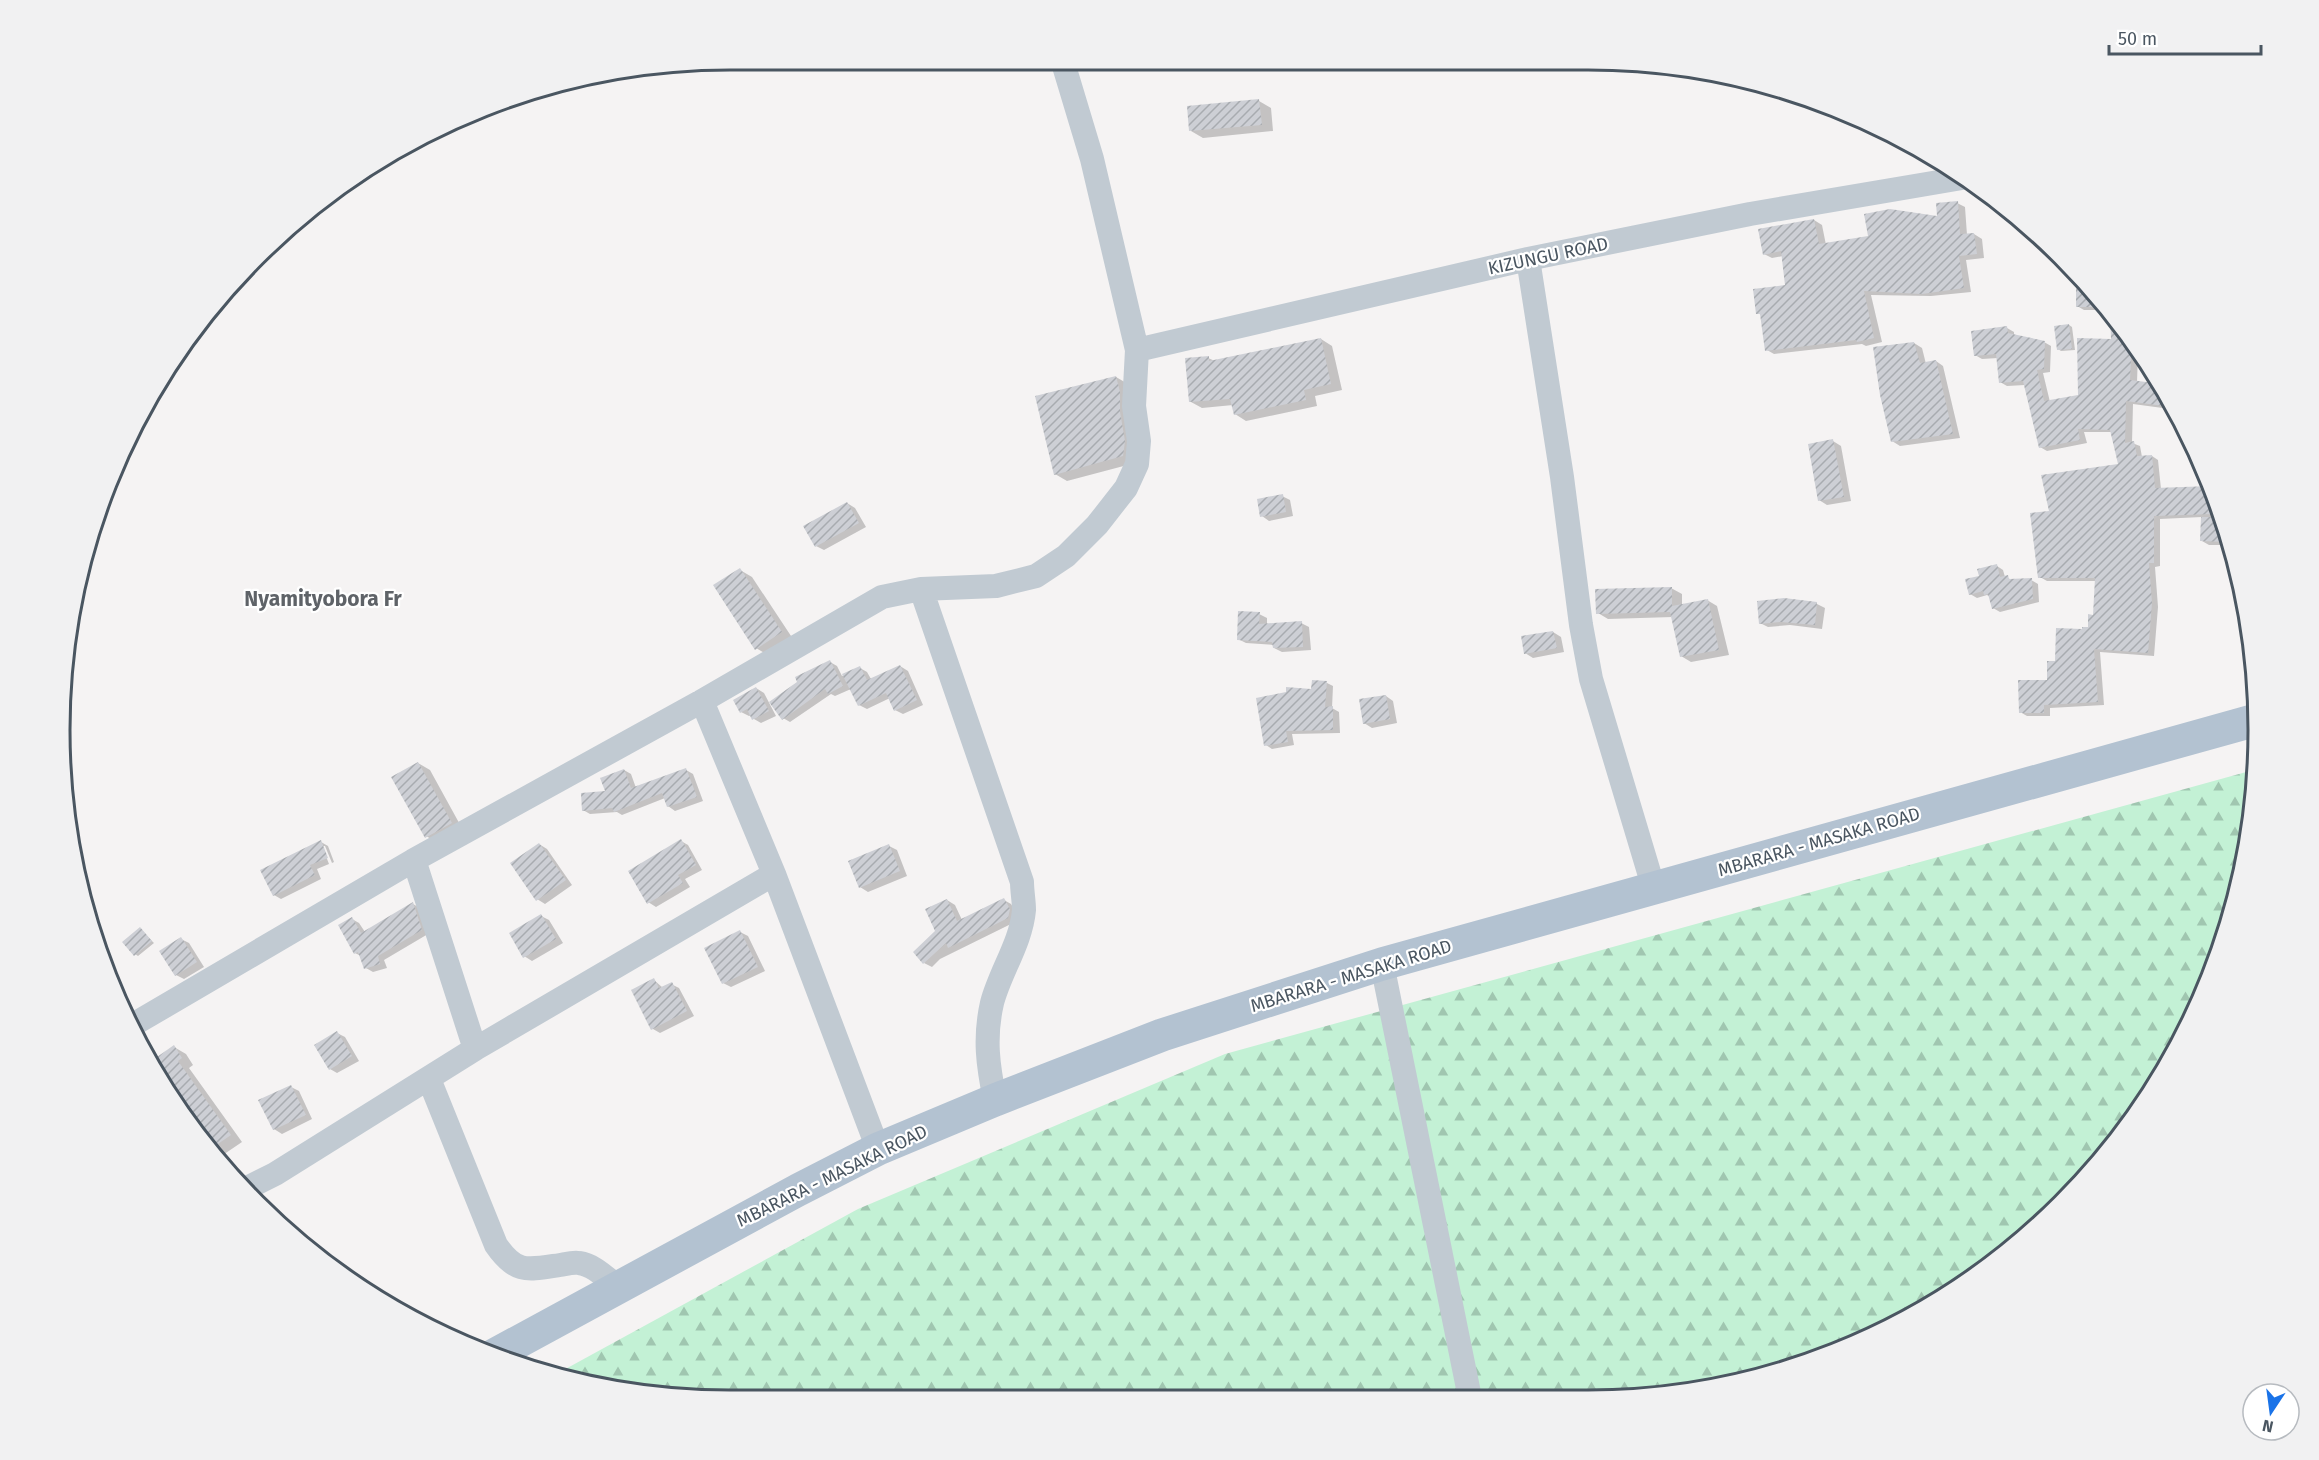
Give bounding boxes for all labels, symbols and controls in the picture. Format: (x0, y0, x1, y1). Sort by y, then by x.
scale bar (2109, 18, 2260, 56)
text: 50 m (2118, 28, 2157, 50)
street label: KIZUNGU ROAD (1486, 233, 1610, 279)
district label: Nyamityobora Fr (244, 586, 402, 612)
street label: MBARARA - MASAKA ROAD (1715, 803, 1923, 881)
street label: MBARARA - MASAKA ROAD (1248, 935, 1454, 1017)
street label: MBARARA - MASAKA ROAD (733, 1120, 931, 1232)
north arrow (2241, 1382, 2301, 1442)
text: N (2260, 1416, 2275, 1437)

